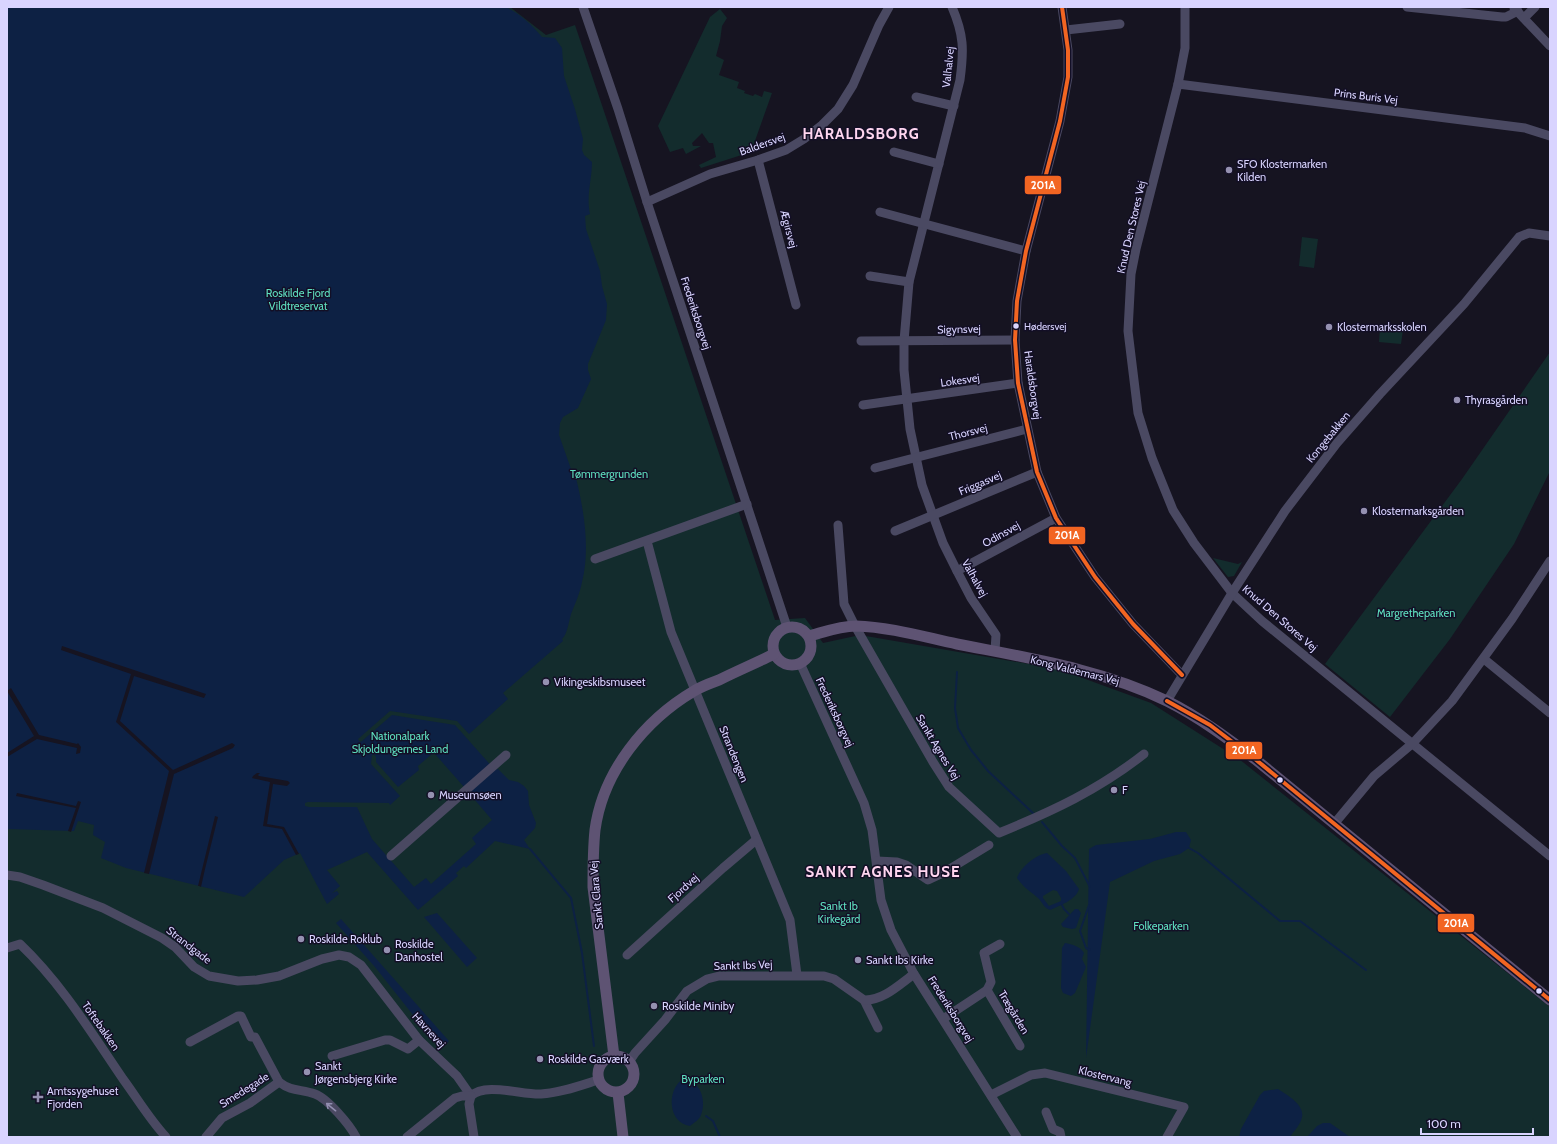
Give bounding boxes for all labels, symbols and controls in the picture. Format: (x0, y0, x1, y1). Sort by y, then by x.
street label: Valhalvej (939, 46, 957, 88)
street label: Prins Buris Vej (1333, 85, 1399, 107)
district label: HARALDSBORG (802, 125, 920, 143)
street label: Baldersvej (737, 129, 787, 159)
place label: SFO Klostermarken Kilden (1237, 157, 1327, 184)
marker: SFO Klostermarken Kilden (1224, 165, 1234, 175)
line badge: 201A (1024, 175, 1062, 195)
text: 201A (1031, 178, 1055, 192)
street label: Knud Den Stores Vej (1114, 179, 1148, 275)
street label: Ægirsvej (777, 208, 801, 250)
street label: Frederiksborgvej (678, 275, 714, 351)
park label: Roskilde Fjord Vildtreservat (266, 286, 330, 313)
place label: Hødersvej (1024, 320, 1066, 333)
place label: Klostermarksskolen (1337, 320, 1427, 334)
marker: Hødersvej (1011, 321, 1021, 331)
street label: Sigynsvej (937, 322, 981, 336)
marker: Klostermarksskolen (1324, 322, 1334, 332)
street label: Haraldsborgvej (1021, 350, 1045, 420)
street label: Lokesvej (939, 370, 981, 390)
place label: Thyrasgården (1465, 393, 1527, 407)
marker: Thyrasgården (1452, 395, 1462, 405)
street label: Kongebakken (1303, 409, 1353, 465)
street label: Thorsvej (947, 420, 989, 444)
park label: Tømmergrunden (570, 467, 648, 481)
street label: Friggasvej (956, 468, 1004, 498)
place label: Klostermarksgården (1372, 504, 1464, 518)
marker: Klostermarksgården (1359, 506, 1369, 516)
street label: Odinsvej (980, 518, 1022, 550)
line badge: 201A (1048, 526, 1086, 545)
text: 201A (1055, 528, 1079, 542)
street label: Valhalvej (959, 557, 991, 599)
street label: Knud Den Stores Vej (1240, 582, 1320, 654)
park label: Margretheparken (1377, 606, 1455, 620)
street label: Kong Valdemars Vej (1029, 652, 1121, 688)
place label: Vikingeskibsmuseet (554, 675, 646, 689)
street label: Frederiksborgvej (813, 675, 857, 749)
marker: Vikingeskibsmuseet (541, 677, 551, 687)
street label: Sankt Agnes Vej (913, 712, 963, 782)
street label: Strandengen (716, 724, 752, 784)
park label: Nationalpark Skjoldungernes Land (352, 729, 448, 756)
line badge: 201A (1225, 741, 1263, 760)
text: 201A (1232, 743, 1256, 757)
unlabelled marker (1275, 775, 1285, 785)
place label: F (1122, 783, 1128, 797)
marker: F (1109, 785, 1119, 795)
place label: Museumsøen (439, 788, 502, 802)
marker: Museumsøen (426, 790, 436, 800)
street label: Sankt Clara Vej (586, 860, 606, 930)
district label: SANKT AGNES HUSE (805, 863, 961, 881)
street label: Fjordvej (665, 870, 701, 906)
park label: Sankt Ib Kirkegård (818, 899, 860, 926)
line badge: 201A (1437, 913, 1475, 933)
text: 201A (1444, 916, 1468, 930)
park label: Folkeparken (1133, 919, 1189, 933)
street label: Strandgade (164, 923, 215, 967)
place label: Roskilde Roklub (309, 932, 382, 946)
marker: Roskilde Roklub (296, 934, 306, 944)
place label: Roskilde Danhostel (395, 937, 443, 964)
marker: Roskilde Danhostel (382, 945, 392, 955)
place label: Sankt Ibs Kirke (866, 953, 934, 967)
marker: Sankt Ibs Kirke (853, 955, 863, 965)
street label: Sankt Ibs Vej (713, 957, 773, 973)
street label: Frederiksborgvej (925, 973, 977, 1045)
unlabelled marker (1534, 986, 1544, 996)
street label: Trægården (995, 987, 1033, 1037)
street label: Toftebakken (79, 999, 123, 1053)
place label: Roskilde Miniby (662, 999, 735, 1013)
marker: Roskilde Miniby (649, 1001, 659, 1011)
street label: Havnevej (409, 1009, 449, 1051)
place label: Roskilde Gasværk (548, 1052, 629, 1066)
marker: Roskilde Gasværk (535, 1054, 545, 1064)
place label: Sankt Jørgensbjerg Kirke (314, 1059, 397, 1086)
street label: Klostervang (1077, 1063, 1134, 1089)
marker: Sankt Jørgensbjerg Kirke (302, 1067, 312, 1077)
street label: Smedegade (217, 1069, 272, 1111)
park label: Byparken (681, 1072, 725, 1086)
place label: Amtssygehuset Fjorden (47, 1084, 119, 1111)
marker: Amtssygehuset Fjorden (32, 1091, 44, 1103)
one-way arrow (326, 1103, 337, 1111)
scale bar (1421, 1110, 1533, 1136)
text: 100 m (1427, 1116, 1461, 1131)

